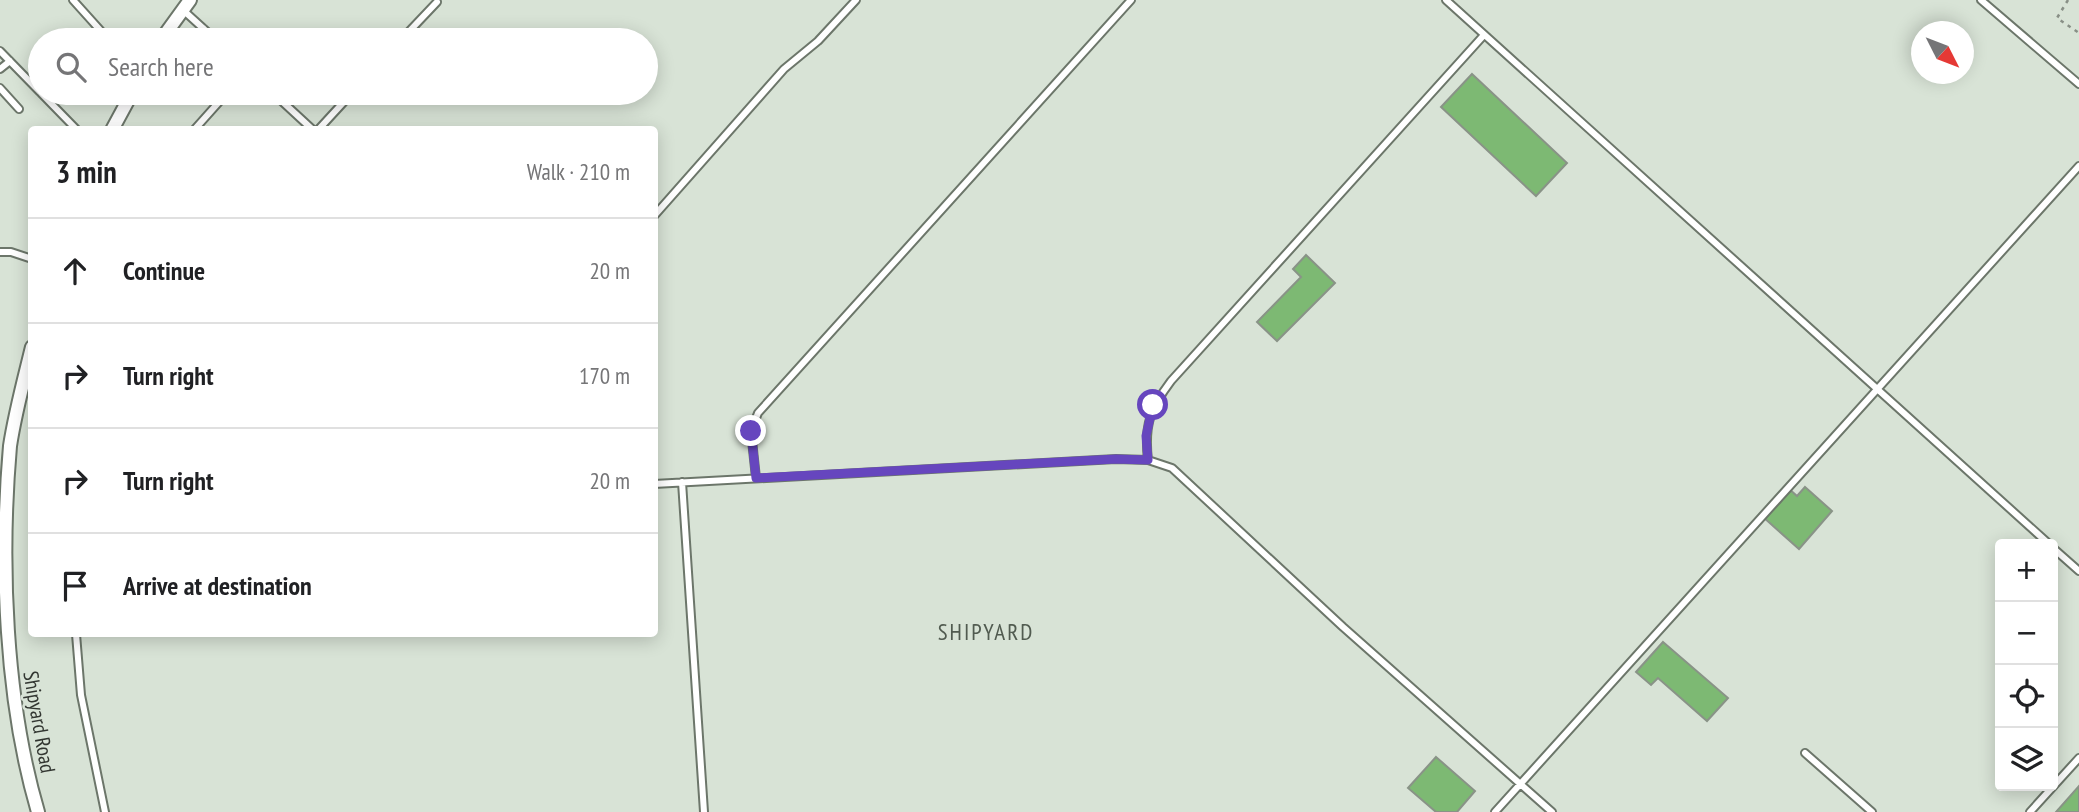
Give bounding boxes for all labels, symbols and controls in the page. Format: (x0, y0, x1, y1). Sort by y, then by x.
north arrow (1911, 21, 1974, 84)
search box (28, 28, 658, 105)
icon: search (52, 48, 90, 86)
text: Search here (108, 50, 214, 83)
text: 3 min (56, 152, 117, 191)
text: Walk · 210 m (527, 157, 630, 186)
icon: ahead (56, 252, 94, 290)
text: Continue (123, 254, 205, 287)
text: 20 m (589, 256, 630, 285)
icon: right (56, 357, 94, 395)
text: Turn right (123, 359, 214, 392)
text: 170 m (579, 361, 630, 390)
route start (1137, 389, 1168, 420)
route end (735, 415, 766, 446)
icon: right (56, 462, 94, 500)
text: Turn right (123, 464, 214, 497)
text: 20 m (589, 466, 630, 495)
map controls (1995, 539, 2058, 791)
button: + (1995, 539, 2058, 602)
icon: arrive (56, 567, 94, 605)
text: Arrive at destination (123, 569, 312, 602)
button: − (1995, 602, 2058, 665)
district label: SHIPYARD (938, 617, 1034, 646)
button: locate (1995, 665, 2058, 728)
street label: Shipyard Road (17, 669, 62, 775)
button: layers (1995, 728, 2058, 791)

